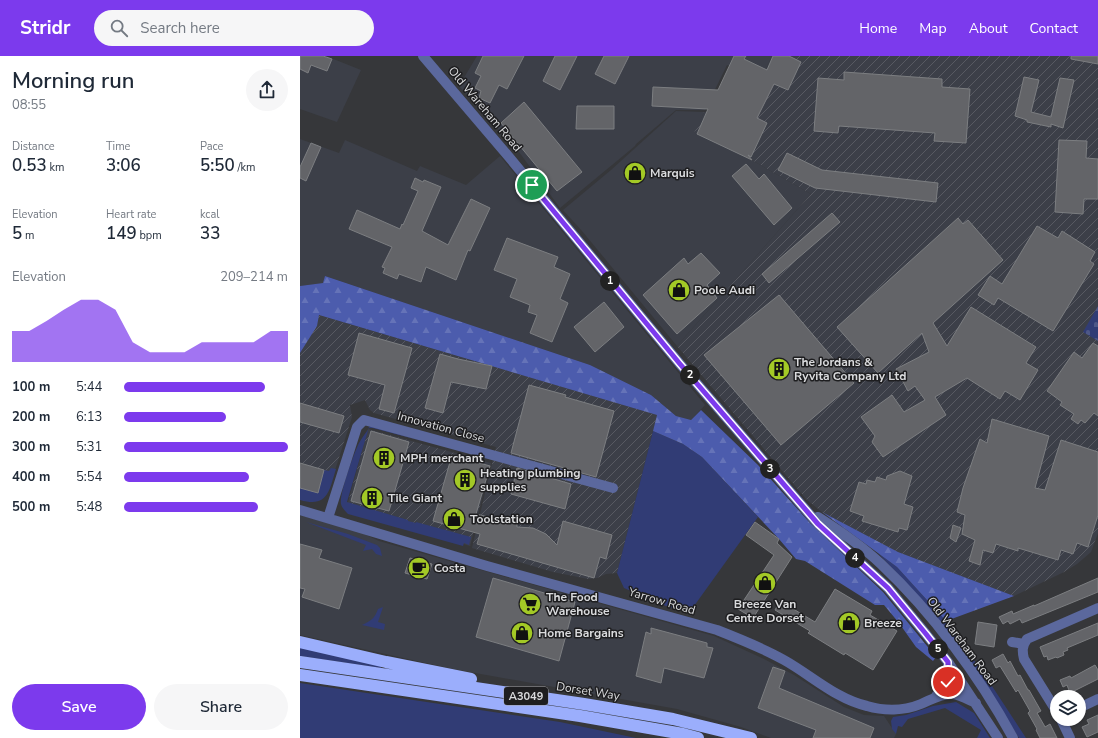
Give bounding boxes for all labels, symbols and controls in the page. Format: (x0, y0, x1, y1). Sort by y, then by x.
search box (94, 10, 374, 46)
text: Stridr (20, 15, 70, 41)
icon: search (108, 17, 130, 39)
text: Search here (140, 18, 220, 38)
text: Home (859, 19, 897, 38)
text: Map (919, 19, 947, 38)
text: About (969, 19, 1008, 38)
text: Contact (1030, 19, 1078, 38)
street label: Old Wareham Road (445, 63, 525, 155)
text: Morning run (12, 66, 135, 96)
button: share (246, 69, 288, 111)
text: 08:55 (12, 96, 46, 114)
text: Distance (12, 139, 55, 154)
text: Time (106, 139, 130, 154)
text: Pace (200, 139, 223, 154)
text: 0.53 (12, 154, 47, 177)
text: 3:06 (106, 154, 141, 177)
text: 5:50 (200, 154, 235, 177)
text: km (47, 160, 64, 175)
text: /km (235, 160, 255, 175)
shop icon: Marquis (622, 160, 648, 186)
place label: Marquis (650, 165, 695, 181)
pin (515, 168, 549, 202)
icon: arrive (521, 174, 543, 196)
text: Elevation (12, 207, 58, 222)
text: Heart rate (106, 207, 156, 222)
text: kcal (200, 207, 220, 222)
text: 5 (12, 222, 22, 245)
text: 149 (106, 222, 137, 245)
text: 33 (200, 222, 220, 245)
text: m (22, 228, 34, 243)
text: bpm (137, 228, 162, 243)
text: Elevation (12, 268, 66, 286)
text: 209–214 m (220, 268, 288, 286)
pin: 1 (600, 271, 620, 291)
text: 1 (607, 273, 613, 288)
shop icon: Poole Audi (666, 277, 692, 303)
place label: Poole Audi (694, 282, 755, 298)
place label: The Jordans & Ryvita Company Ltd (794, 354, 906, 384)
building icon: The Jordans & Ryvita Company Ltd (766, 356, 792, 382)
pin: 2 (680, 365, 700, 385)
text: 2 (687, 367, 693, 382)
text: 100 m (12, 378, 50, 396)
text: 5:44 (76, 378, 102, 396)
text: 200 m (12, 408, 50, 426)
text: 6:13 (76, 408, 102, 426)
street label: Innovation Close (396, 408, 486, 446)
text: 300 m (12, 438, 50, 456)
text: 5:31 (76, 438, 102, 456)
building icon: MPH merchant (371, 445, 397, 471)
place label: MPH merchant (400, 450, 484, 466)
pin: 3 (760, 459, 780, 479)
text: 3 (767, 461, 773, 476)
place label: Heating plumbing supplies (480, 465, 581, 495)
building icon: Heating plumbing supplies (452, 467, 478, 493)
text: 400 m (12, 468, 50, 486)
text: 5:54 (76, 468, 102, 486)
building icon: Tile Giant (359, 485, 385, 511)
place label: Tile Giant (388, 490, 443, 506)
text: 500 m (12, 498, 50, 516)
text: 5:48 (76, 498, 102, 516)
shop icon: Toolstation (441, 506, 467, 532)
place label: Toolstation (470, 511, 533, 527)
pin: 4 (845, 548, 865, 568)
text: 4 (852, 550, 858, 565)
cafe icon: Costa (406, 555, 432, 581)
place label: Costa (434, 560, 466, 576)
shop icon: Breeze Van Centre Dorset (752, 570, 778, 596)
street label: Yarrow Road (626, 584, 697, 618)
place label: The Food Warehouse (546, 589, 610, 619)
supermarket icon: The Food Warehouse (517, 591, 543, 617)
street label: Old Wareham Road (923, 594, 1001, 688)
place label: Breeze Van Centre Dorset (726, 596, 804, 626)
shop icon: Breeze (836, 610, 862, 636)
place label: Breeze (864, 615, 902, 631)
shop icon: Home Bargains (509, 620, 535, 646)
place label: Home Bargains (538, 625, 624, 641)
pin: 5 (928, 639, 948, 659)
text: 5 (935, 641, 941, 656)
pin (931, 665, 965, 699)
icon: check (937, 671, 959, 693)
street label: Dorset Way (555, 678, 622, 704)
button: Save (12, 684, 146, 730)
button: Share (154, 684, 288, 730)
road number: A3049 (504, 687, 548, 705)
map controls (1050, 690, 1086, 726)
button: layers (1050, 690, 1086, 726)

